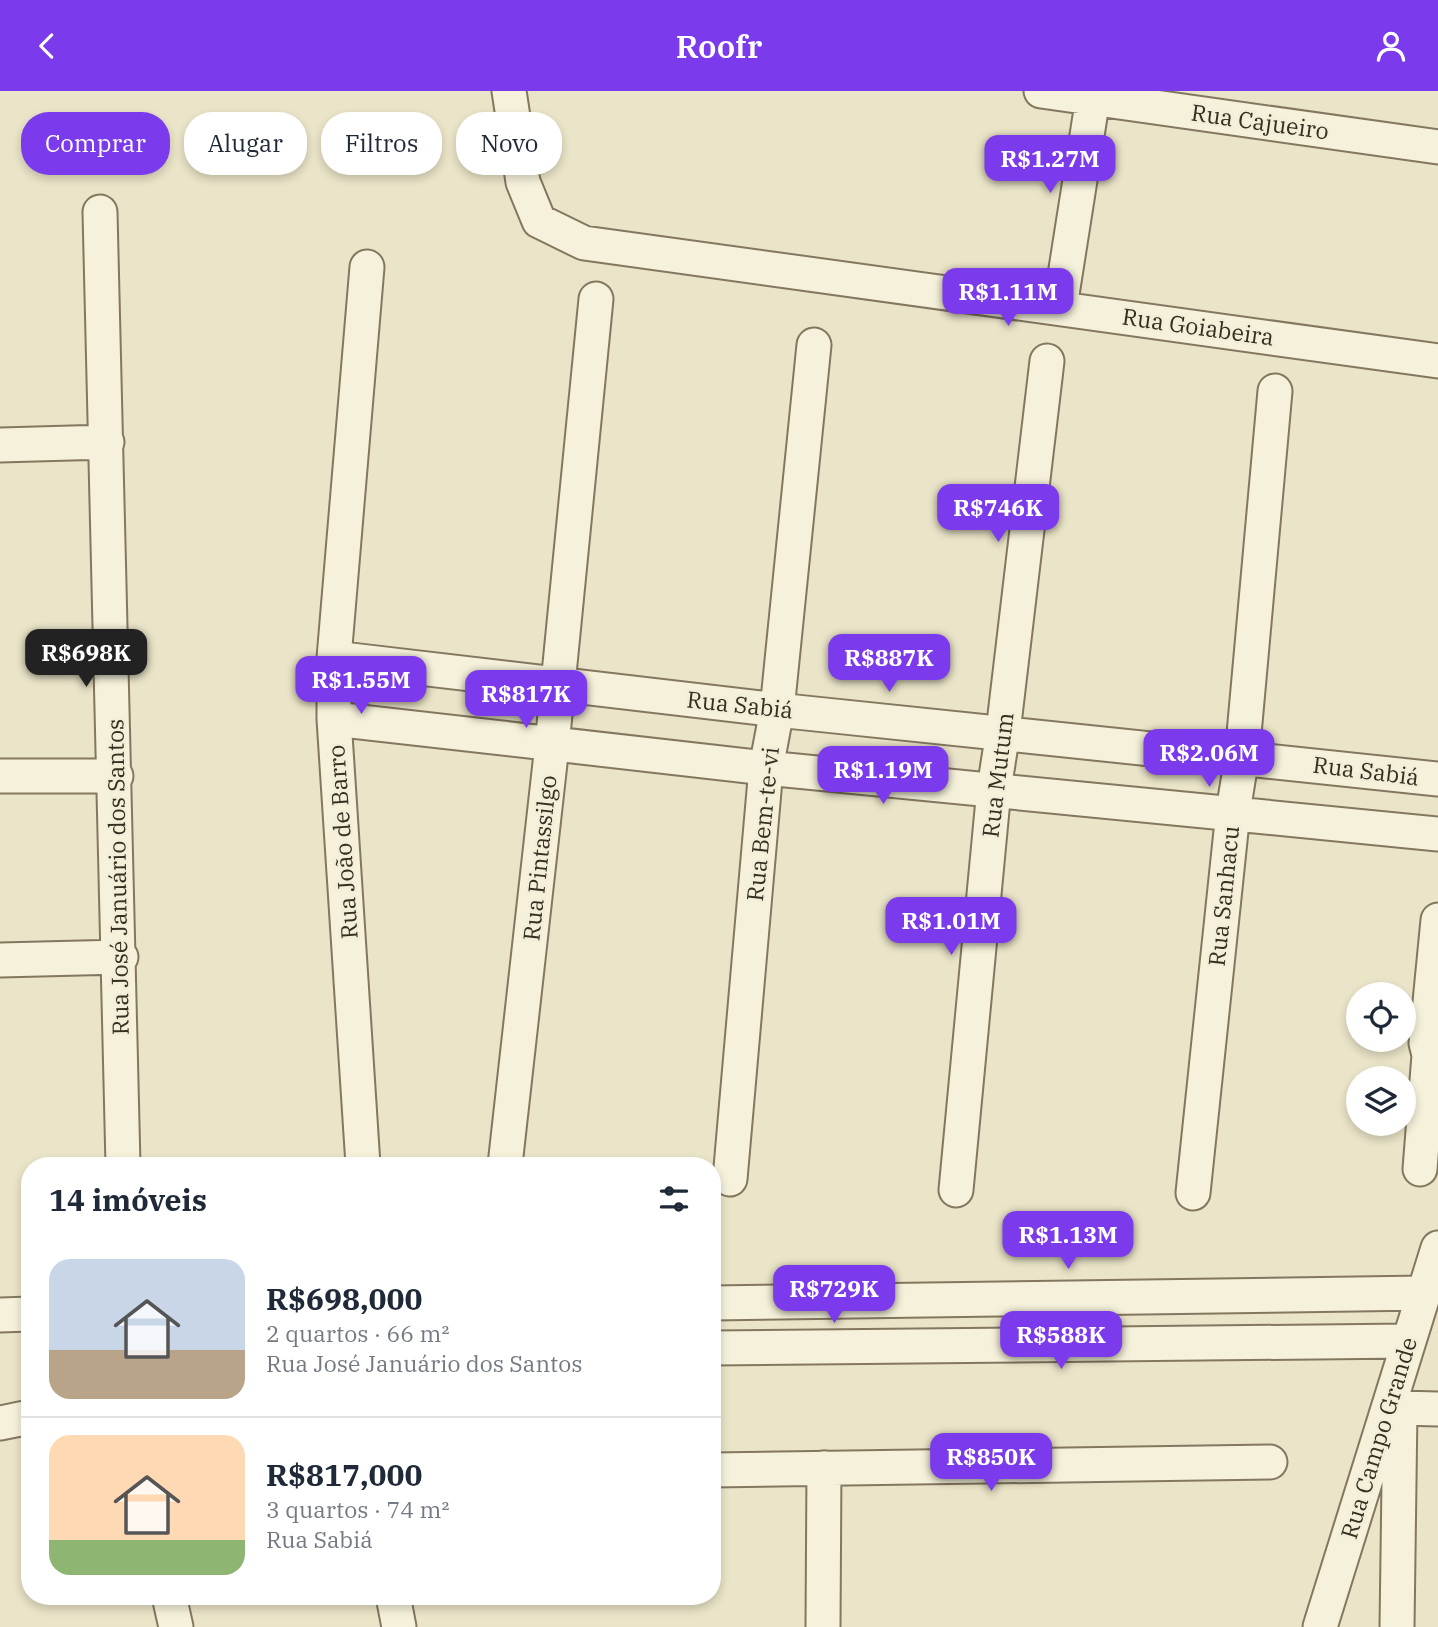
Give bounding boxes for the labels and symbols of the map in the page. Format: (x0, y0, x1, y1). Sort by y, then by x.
street label: Rua Cajueiro (1189, 97, 1331, 146)
pin: R$1.27M (985, 135, 1115, 195)
pin: R$1.11M (943, 268, 1073, 328)
street label: Rua Goiabeira (1120, 301, 1276, 352)
pin: R$746K (941, 484, 1055, 544)
pin: R$698K (29, 629, 143, 689)
pin: R$887K (832, 635, 946, 694)
pin: R$1.55M (296, 657, 426, 716)
pin: R$817K (469, 671, 583, 730)
street label: Rua Sabiá (685, 684, 795, 725)
street label: Rua Mutum (974, 710, 1020, 839)
street label: Rua José Januário dos Santos (99, 719, 135, 1035)
pin: R$2.06M (1144, 729, 1274, 789)
street label: Rua João de Barro (320, 744, 364, 940)
street label: Rua Bem-te-vi (739, 745, 785, 903)
pin: R$1.19M (818, 747, 948, 806)
street label: Rua Sabiá (1311, 749, 1421, 791)
street label: Rua Pintassilgo (515, 774, 563, 942)
street label: Rua Sanhacu (1201, 824, 1245, 968)
pin: R$1.01M (886, 897, 1016, 957)
pin: R$1.13M (1003, 1211, 1133, 1271)
pin: R$729K (777, 1265, 891, 1325)
pin: R$588K (1004, 1311, 1118, 1371)
street label: Rua Campo Grande (1333, 1333, 1423, 1542)
pin: R$850K (934, 1433, 1048, 1493)

